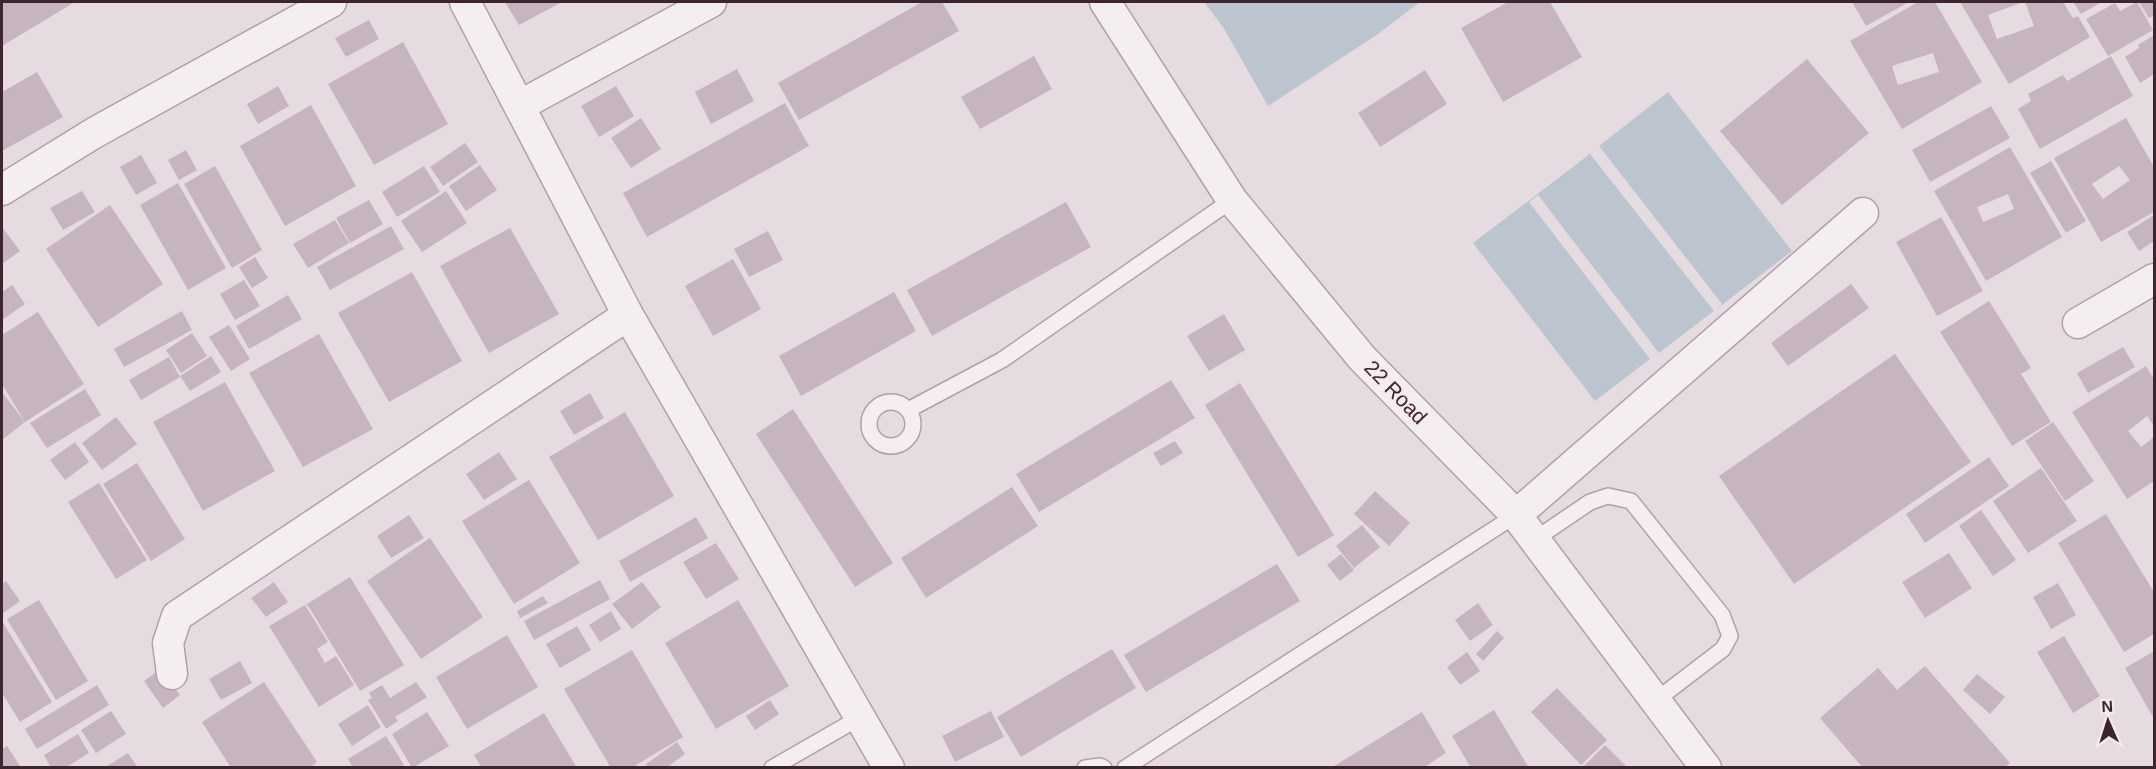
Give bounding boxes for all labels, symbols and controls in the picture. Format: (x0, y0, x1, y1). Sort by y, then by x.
street label: 22 Road (1360, 355, 1432, 429)
north arrow (2078, 691, 2138, 751)
text: N (2101, 698, 2113, 715)

